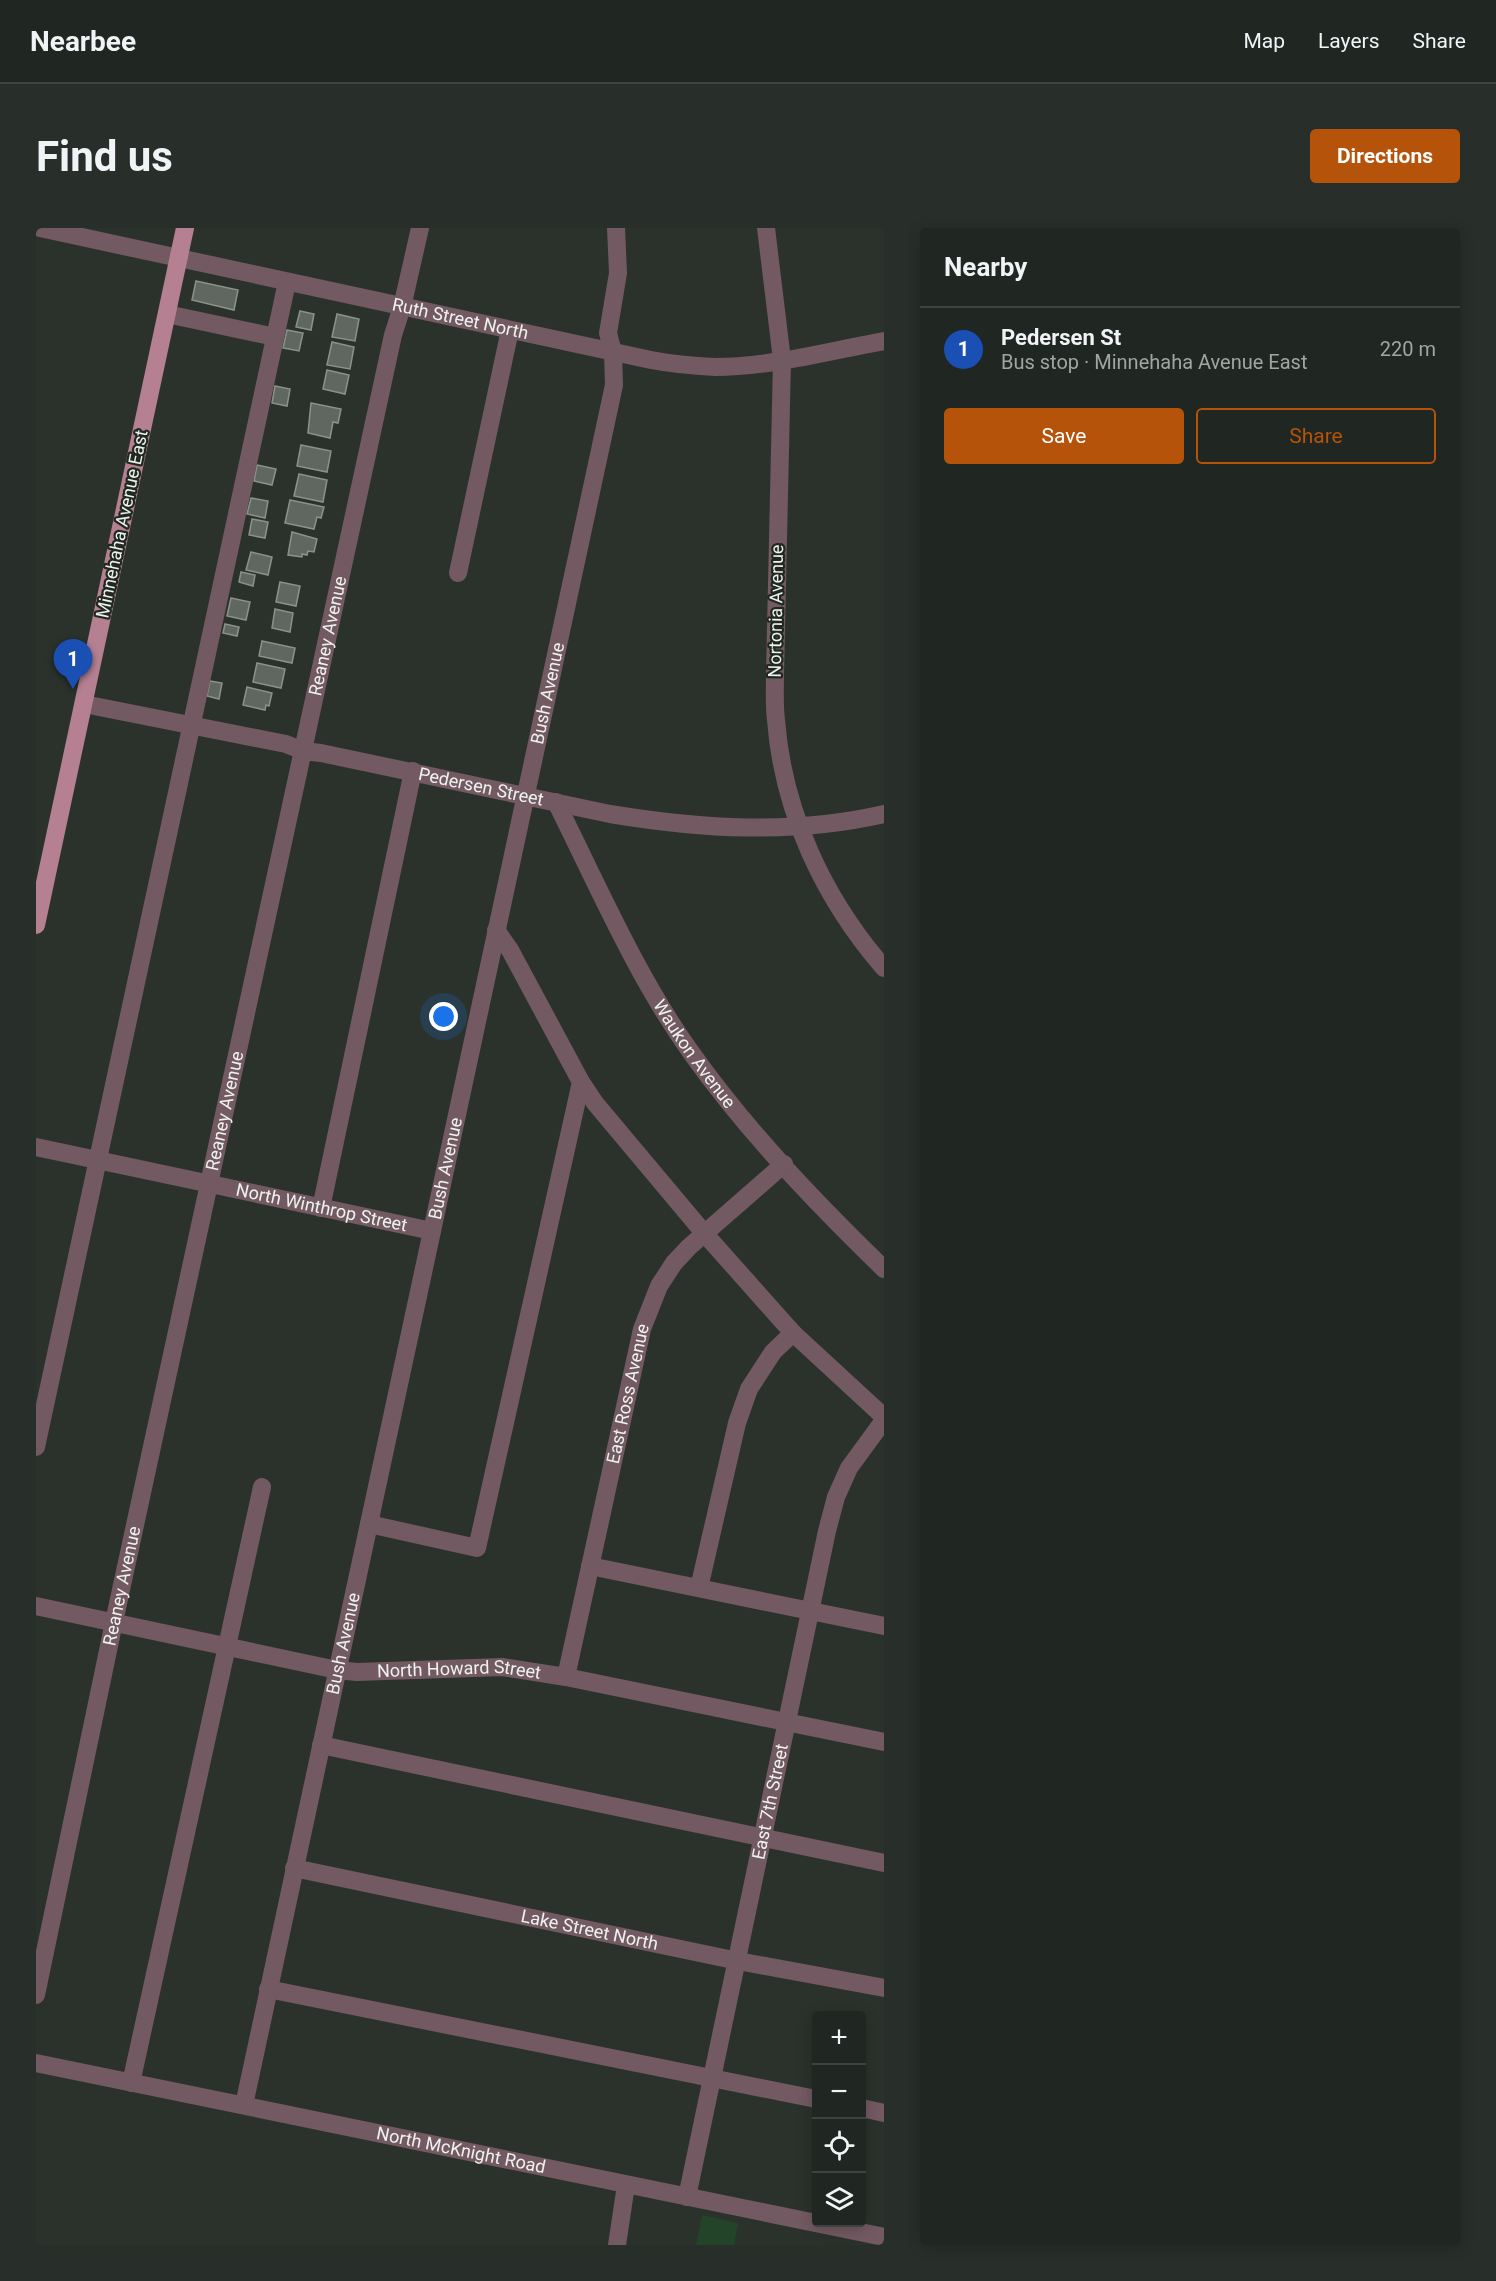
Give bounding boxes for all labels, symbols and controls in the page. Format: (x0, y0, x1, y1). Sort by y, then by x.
text: Nearbee (30, 25, 136, 58)
text: Map (1243, 29, 1285, 53)
text: Layers (1318, 29, 1379, 53)
text: Share (1412, 29, 1466, 53)
button: Directions (1310, 129, 1460, 183)
text: Find us (36, 132, 173, 181)
text: Nearby (944, 252, 1027, 282)
street label: Ruth Street North (390, 293, 530, 343)
text: Pedersen St (1001, 325, 1121, 350)
text: 1 (958, 337, 969, 361)
text: 220 m (1380, 337, 1436, 361)
text: Bus stop · Minnehaha Avenue East (1001, 350, 1307, 374)
button: Save (944, 408, 1184, 464)
button: Share (1196, 408, 1436, 464)
street label: Minnehaha Avenue East (91, 428, 152, 620)
street label: Nortonia Avenue (764, 544, 787, 678)
street label: Reaney Avenue (304, 574, 350, 698)
pin: 1 (54, 640, 93, 689)
street label: Bush Avenue (526, 640, 568, 746)
street label: Pedersen Street (417, 763, 546, 810)
street label: Waukon Avenue (649, 996, 740, 1112)
your location (429, 1002, 458, 1031)
street label: Reaney Avenue (201, 1049, 247, 1173)
street label: Bush Avenue (424, 1115, 466, 1221)
street label: North Winthrop Street (234, 1179, 409, 1235)
street label: East Ross Avenue (602, 1320, 653, 1466)
street label: Reaney Avenue (98, 1524, 144, 1647)
street label: Bush Avenue (322, 1591, 364, 1696)
street label: North Howard Street (377, 1656, 543, 1683)
street label: East 7th Street (747, 1742, 792, 1861)
street label: Lake Street North (519, 1905, 660, 1954)
map controls (812, 2011, 866, 2227)
button: + (812, 2011, 866, 2065)
button: − (812, 2065, 866, 2119)
button: locate (812, 2119, 866, 2173)
street label: North McKnight Road (375, 2122, 548, 2177)
button: layers (812, 2173, 866, 2227)

